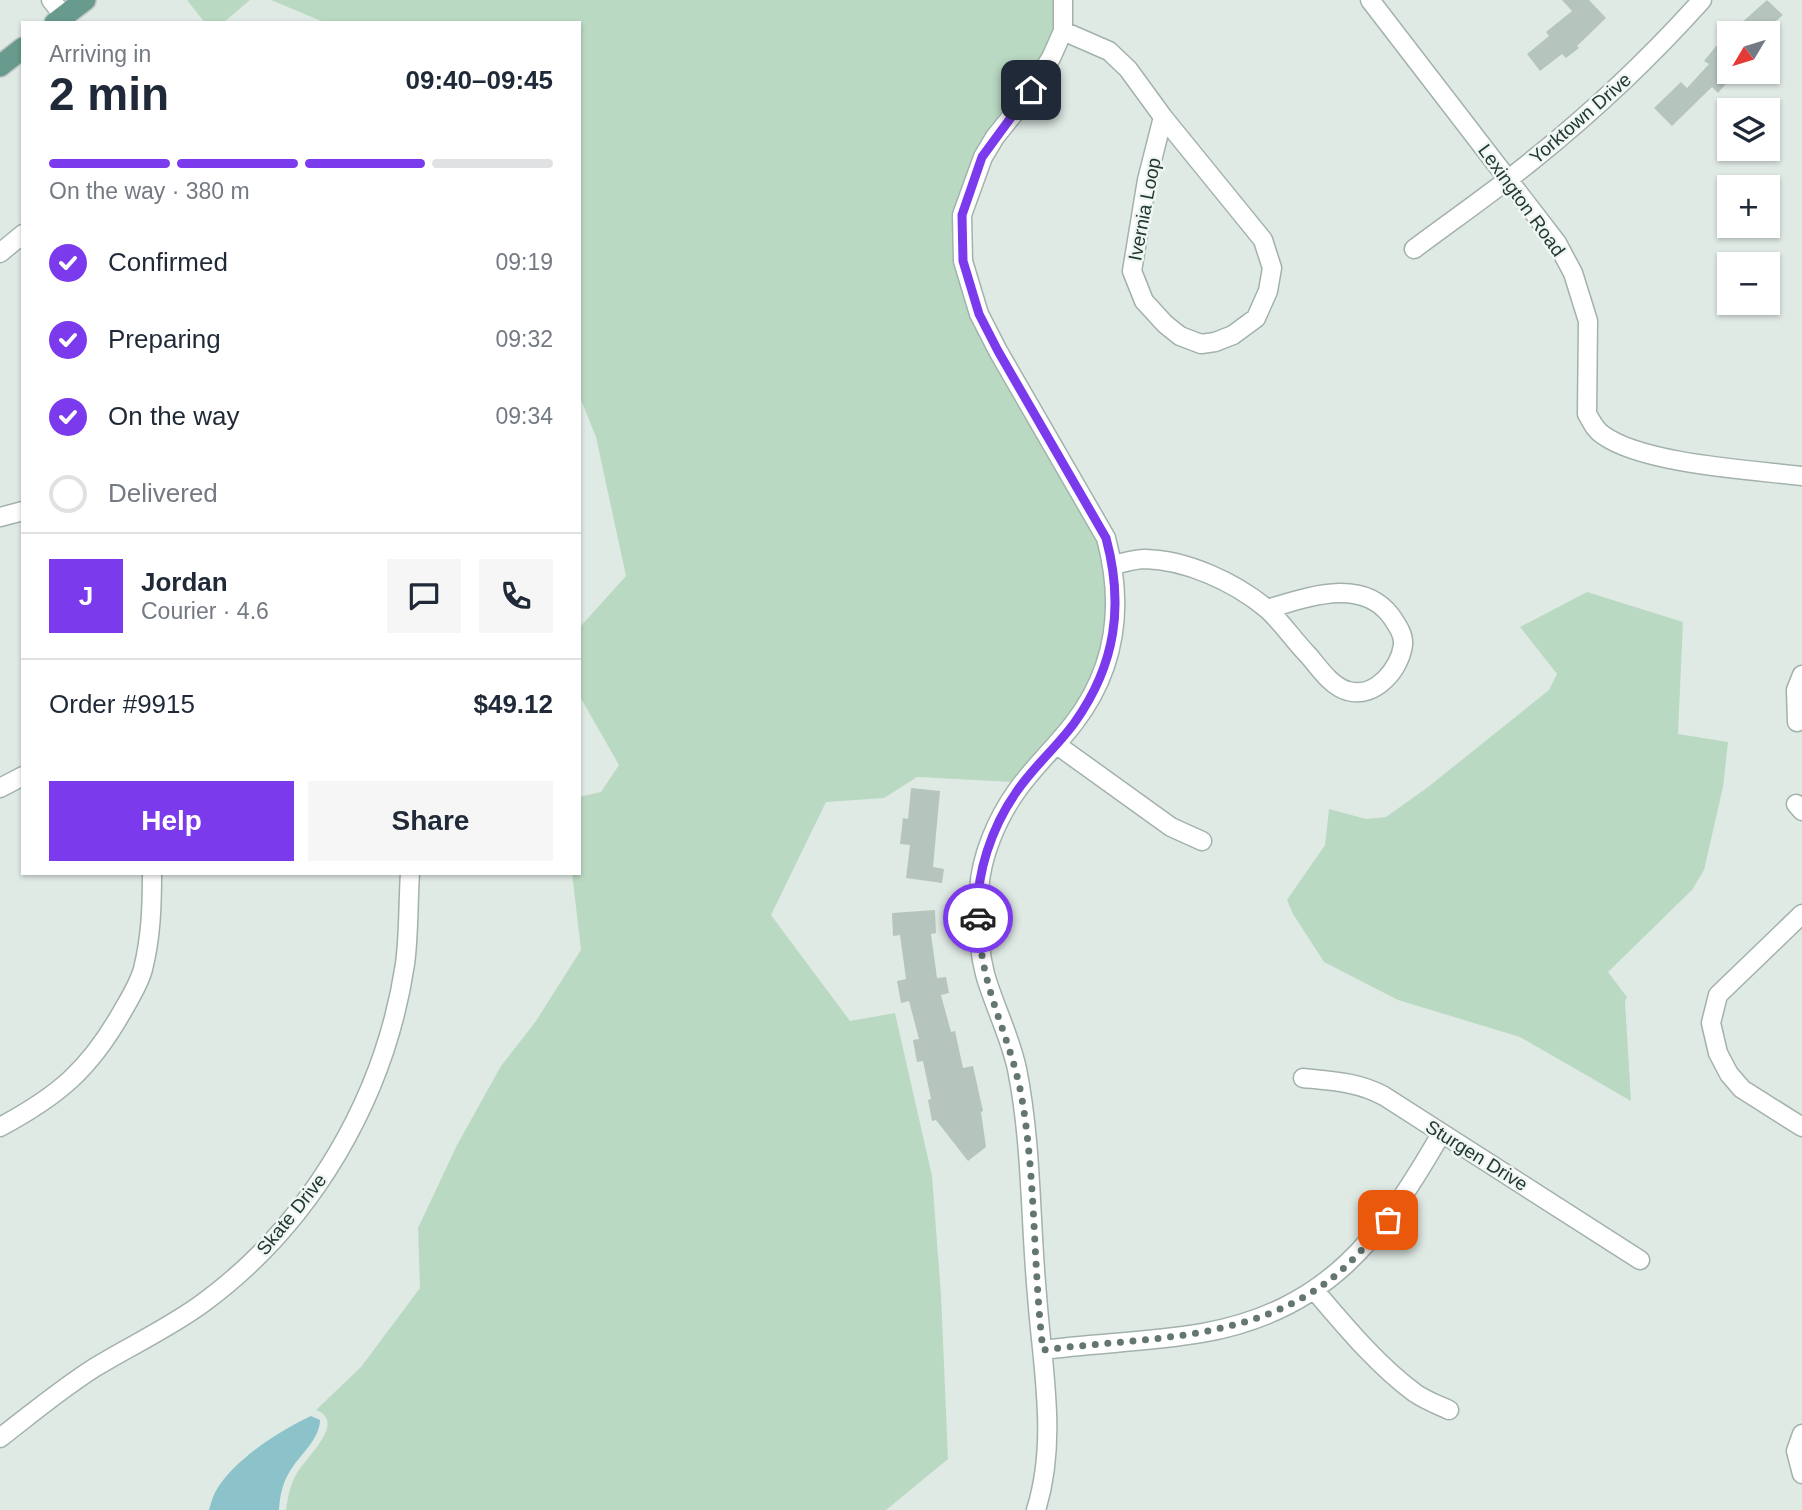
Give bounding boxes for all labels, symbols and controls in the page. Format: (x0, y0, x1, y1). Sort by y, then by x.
north arrow (1717, 21, 1780, 84)
map controls (1717, 21, 1780, 315)
text: Arriving in (49, 41, 151, 67)
pin (1001, 60, 1061, 120)
text: 09:40–09:45 (406, 65, 553, 95)
text: 2 min (49, 68, 169, 120)
street label: Yorktown Drive (1525, 69, 1635, 168)
icon: home (1012, 71, 1050, 109)
button: layers (1717, 98, 1780, 161)
street label: Lexington Road (1474, 140, 1569, 260)
street label: Ivernia Loop (1124, 156, 1165, 262)
button: + (1717, 175, 1780, 238)
text: On the way · 380 m (49, 178, 250, 204)
icon: check (49, 244, 87, 282)
text: Confirmed (108, 247, 228, 277)
text: 09:19 (495, 249, 553, 275)
button: − (1717, 252, 1780, 315)
icon: check (49, 321, 87, 359)
text: Preparing (108, 324, 221, 354)
text: 09:32 (495, 326, 553, 352)
icon: check (49, 398, 87, 436)
text: On the way (108, 401, 240, 431)
text: 09:34 (495, 403, 553, 429)
text: Delivered (108, 478, 218, 508)
button: chat (387, 559, 461, 633)
button: phone (479, 559, 553, 633)
text: Jordan (141, 567, 228, 597)
text: J (79, 581, 93, 611)
text: Courier · 4.6 (141, 598, 269, 624)
text: Order #9915 (49, 689, 195, 719)
text: $49.12 (473, 689, 553, 719)
button: Help (49, 781, 294, 861)
button: Share (308, 781, 553, 861)
courier (943, 883, 1013, 953)
icon: car (959, 899, 997, 937)
street label: Sturgen Drive (1422, 1116, 1532, 1195)
street label: Skate Drive (252, 1170, 330, 1259)
pin (1358, 1190, 1418, 1250)
icon: bag (1369, 1201, 1407, 1239)

